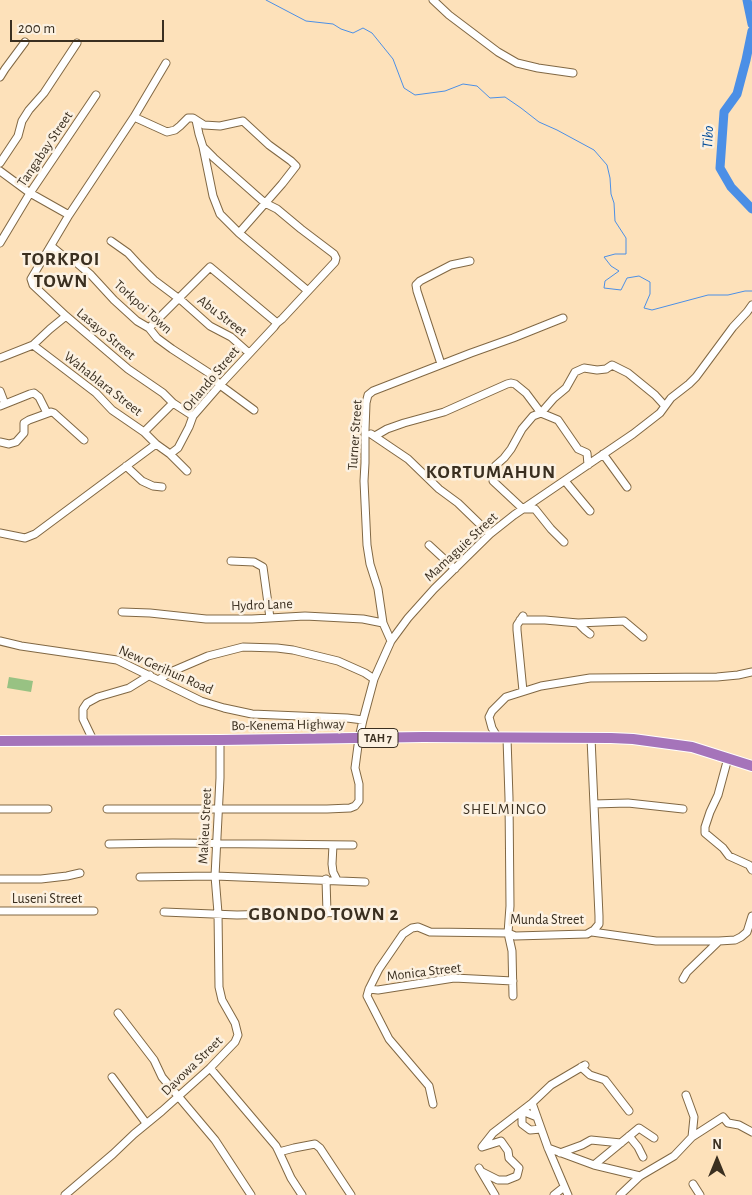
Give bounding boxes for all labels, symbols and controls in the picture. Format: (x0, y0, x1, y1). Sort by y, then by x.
scale bar (12, 10, 166, 42)
text: 200 m (18, 21, 55, 36)
street label: Tangabay Street (14, 108, 76, 190)
water label: Tibo (698, 125, 718, 149)
district label: TORKPOI TOWN (21, 248, 101, 292)
street label: Torkpoi Town (110, 276, 176, 338)
street label: Abu Street (194, 292, 250, 340)
street label: Lasayo Street (73, 305, 139, 363)
street label: Orlando Street (179, 343, 243, 415)
street label: Wahablara Street (60, 348, 146, 420)
street label: Turner Street (344, 399, 366, 471)
district label: KORTUMAHUN (425, 461, 557, 483)
street label: Mamaguie Street (421, 509, 501, 585)
street label: Hydro Lane (231, 596, 293, 614)
street label: New Gerihun Road (116, 642, 216, 698)
street label: Bo-Kenema Highway (231, 716, 345, 734)
road number: TAH 7 (358, 728, 398, 748)
street label: Makieu Street (195, 788, 215, 864)
district label: SHELMINGO (462, 800, 548, 818)
street label: Luseni Street (12, 891, 82, 907)
district label: GBONDO TOWN 2 (247, 903, 401, 925)
street label: Munda Street (510, 912, 584, 928)
street label: Monica Street (386, 959, 462, 985)
street label: Davowa Street (158, 1033, 226, 1099)
north arrow (692, 1135, 742, 1185)
text: N (712, 1138, 722, 1152)

